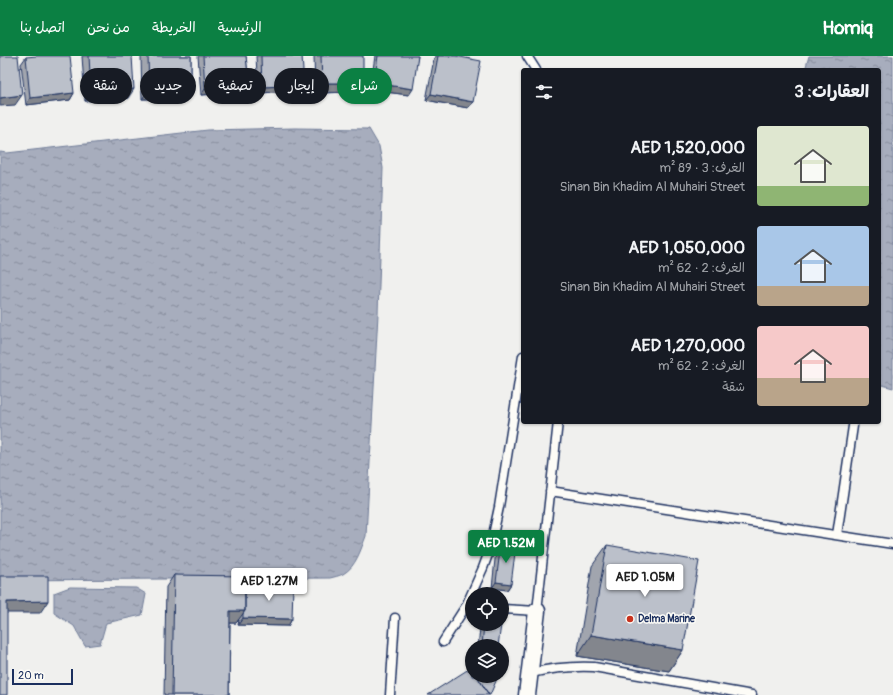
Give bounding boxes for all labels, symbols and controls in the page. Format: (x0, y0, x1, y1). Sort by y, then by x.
text: Homiq (822, 16, 873, 40)
text: اتصل بنا (20, 19, 65, 36)
text: من نحن (87, 19, 130, 36)
text: الخريطة (152, 19, 196, 36)
text: الرئيسية (218, 19, 262, 36)
chip: شقة (80, 68, 132, 104)
chip: جديد (140, 68, 196, 104)
chip: تصفية (204, 68, 266, 104)
chip: إيجار (274, 68, 329, 104)
chip: شراء (337, 68, 392, 104)
icon: filters (533, 81, 555, 103)
text: العقارات: 3 (794, 81, 869, 102)
text: AED 1,520,000 (630, 137, 745, 158)
icon: home (789, 142, 837, 190)
text: الغرف: 3 · 89 m² (660, 160, 745, 176)
text: Sinan Bin Khadim Al Muhairi Street (560, 179, 745, 195)
text: AED 1,050,000 (628, 237, 745, 258)
icon: home (789, 242, 837, 290)
text: الغرف: 2 · 62 m² (658, 260, 745, 276)
text: Sinan Bin Khadim Al Muhairi Street (560, 279, 745, 295)
text: AED 1,270,000 (631, 335, 745, 356)
icon: home (789, 342, 837, 390)
text: الغرف: 2 · 62 m² (658, 358, 745, 374)
text: شقة (722, 379, 745, 395)
pin: AED 1.52M (460, 530, 552, 564)
text: AED 1.52M (477, 535, 535, 551)
pin: AED 1.05M (599, 564, 691, 598)
pin: AED 1.27M (223, 568, 315, 602)
text: AED 1.05M (615, 569, 675, 585)
text: AED 1.27M (240, 573, 298, 589)
map controls (465, 587, 509, 683)
button: locate (465, 587, 509, 631)
place label: Delma Marine (638, 613, 696, 625)
marker: Delma Marine (625, 614, 635, 624)
button: layers (465, 639, 509, 683)
scale bar (12, 667, 73, 686)
text: 20 m (18, 669, 44, 682)

